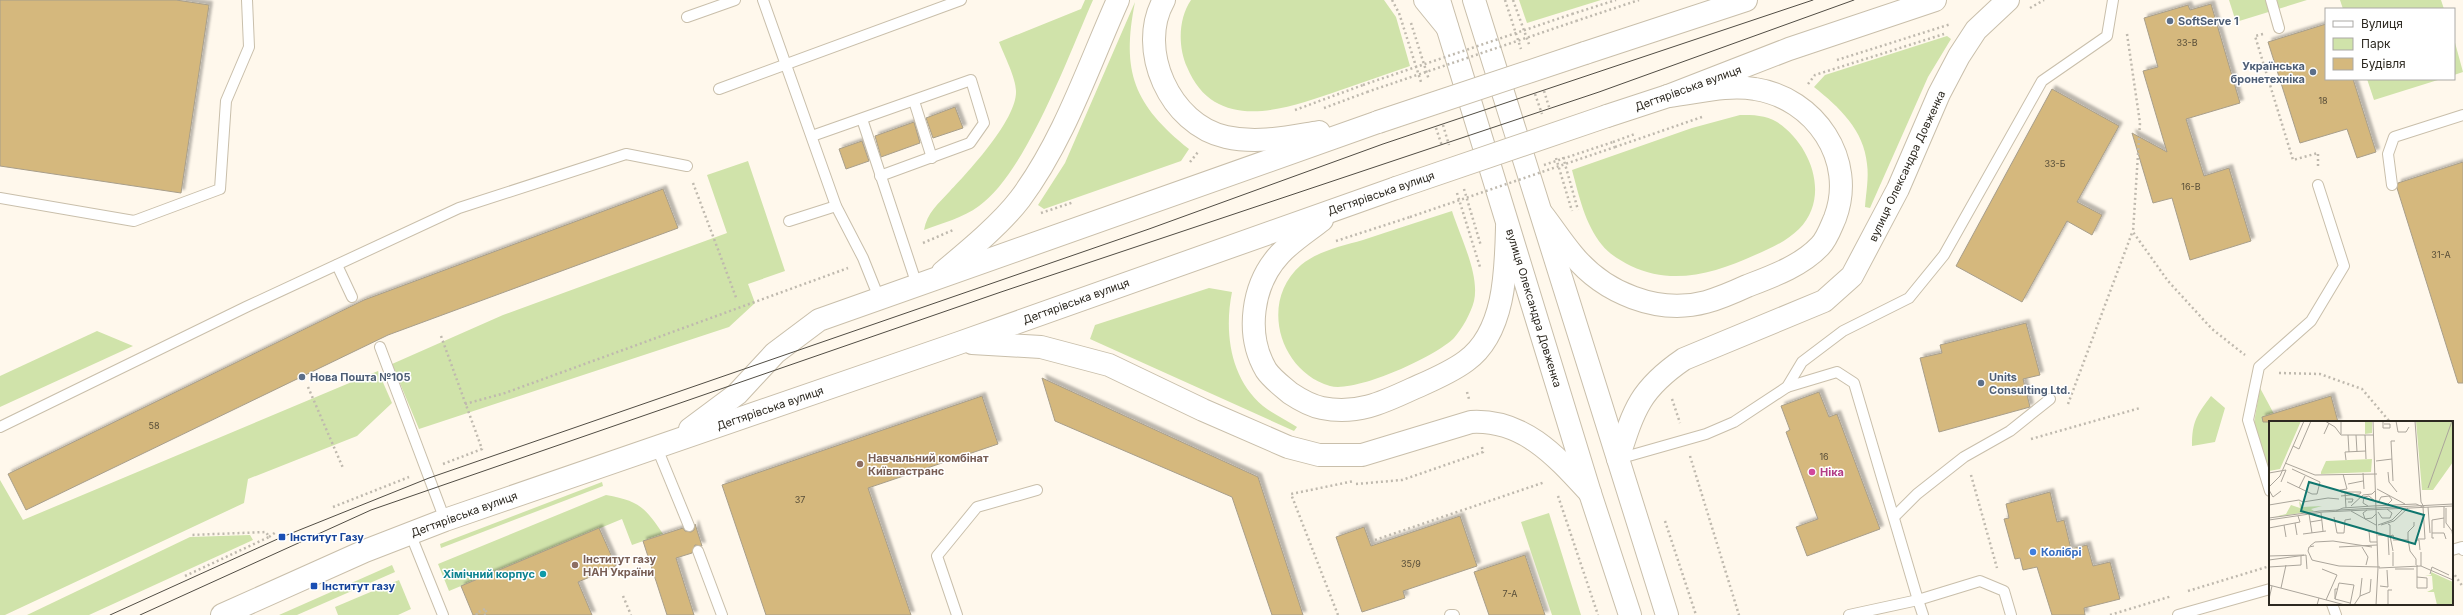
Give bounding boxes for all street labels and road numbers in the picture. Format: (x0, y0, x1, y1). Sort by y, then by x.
street label: Дегтярівська вулиця (1633, 62, 1743, 114)
street label: вулиця Олександра Довженка (1866, 88, 1948, 244)
street label: Дегтярівська вулиця (1326, 168, 1436, 218)
street label: вулиця Олександра Довженка (1503, 227, 1565, 389)
street label: Дегтярівська вулиця (1021, 275, 1131, 327)
street label: Дегтярівська вулиця (715, 383, 825, 433)
street label: Дегтярівська вулиця (409, 488, 519, 540)

